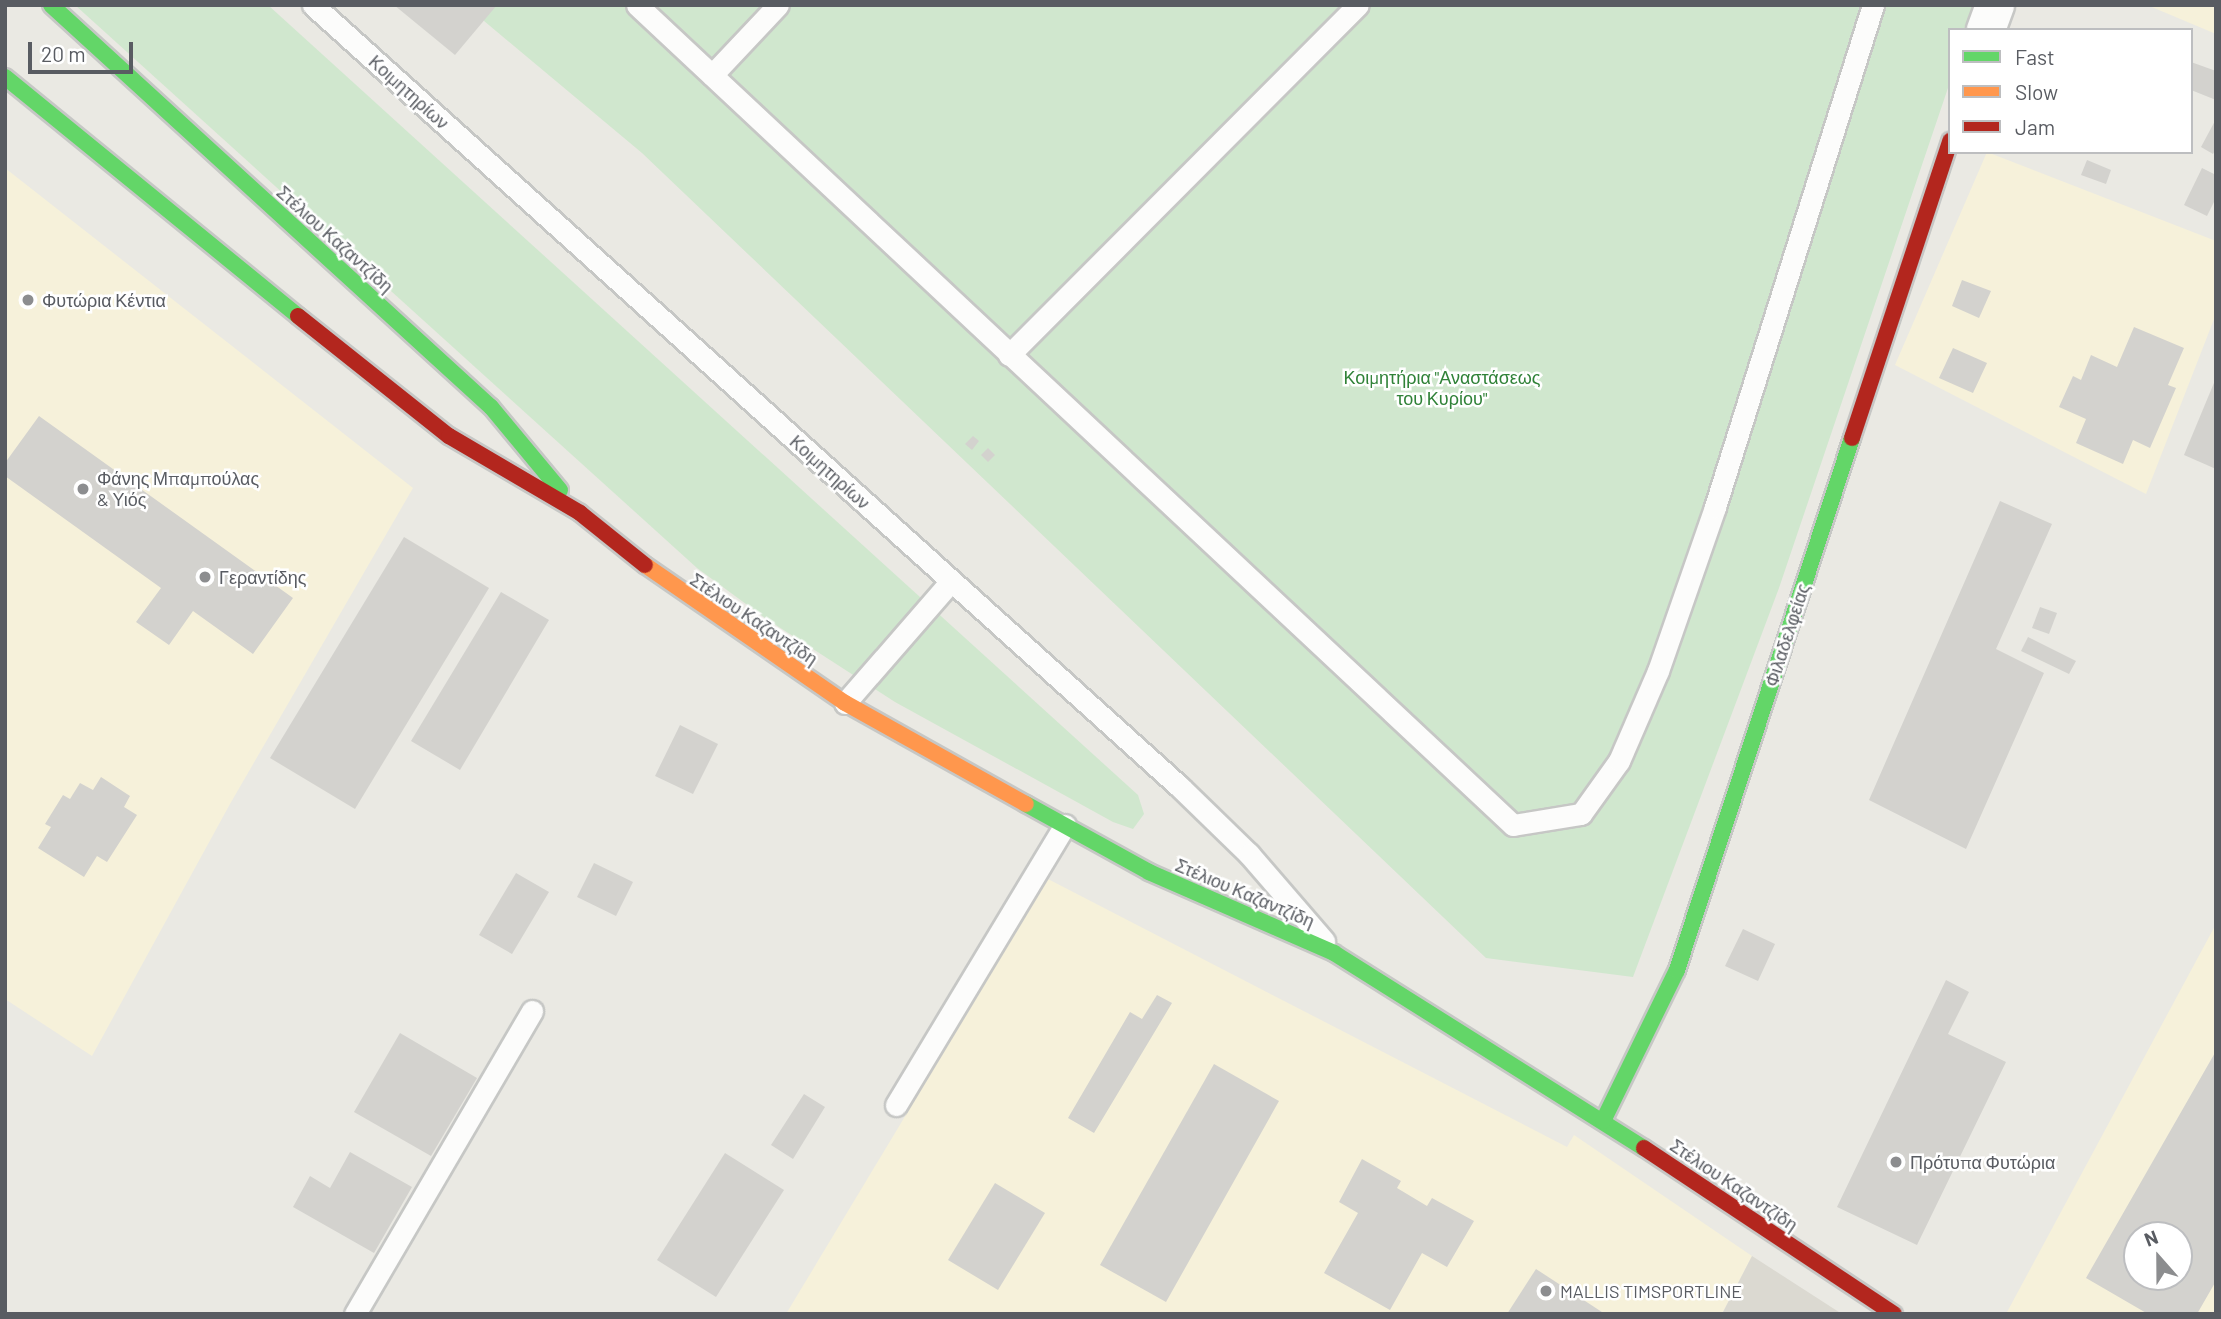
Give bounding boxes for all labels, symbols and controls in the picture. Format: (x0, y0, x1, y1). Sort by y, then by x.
scale bar (32, 28, 136, 72)
legend (1948, 28, 2193, 154)
text: 20 m (41, 41, 86, 66)
text: Fast (2015, 44, 2055, 69)
street label: Κοιμητηρίων (365, 51, 453, 133)
text: Slow (2015, 79, 2058, 104)
text: Jam (2015, 114, 2055, 139)
street label: Στέλιου Καζαντζίδη (272, 181, 398, 297)
place label: Φυτώρια Κέντια (42, 289, 166, 311)
marker: Φυτώρια Κέντια (20, 292, 36, 308)
park label: Κοιμητήρια "Αναστάσεως του Κυρίου" (1343, 367, 1541, 410)
street label: Κοιμητηρίων (786, 431, 874, 513)
place label: Φάνης Μπαμπούλας & Υιός (97, 468, 259, 510)
marker: Φάνης Μπαμπούλας & Υιός (75, 481, 91, 497)
place label: Γεραντίδης (219, 566, 306, 588)
street label: Στέλιου Καζαντζίδη (686, 568, 822, 670)
marker: Γεραντίδης (197, 569, 213, 585)
street label: Φιλαδελφείας (1760, 581, 1814, 689)
street label: Στέλιου Καζαντζίδη (1172, 854, 1318, 932)
street label: Στέλιου Καζαντζίδη (1666, 1134, 1802, 1236)
place label: Πρότυπα Φυτώρια (1910, 1151, 2055, 1173)
marker: Πρότυπα Φυτώρια (1888, 1154, 1904, 1170)
north arrow (2123, 1221, 2193, 1291)
text: N (2141, 1225, 2161, 1251)
place label: MALLIS TIMSPORTLINE (1560, 1280, 1742, 1302)
marker: MALLIS TIMSPORTLINE (1538, 1283, 1554, 1299)

